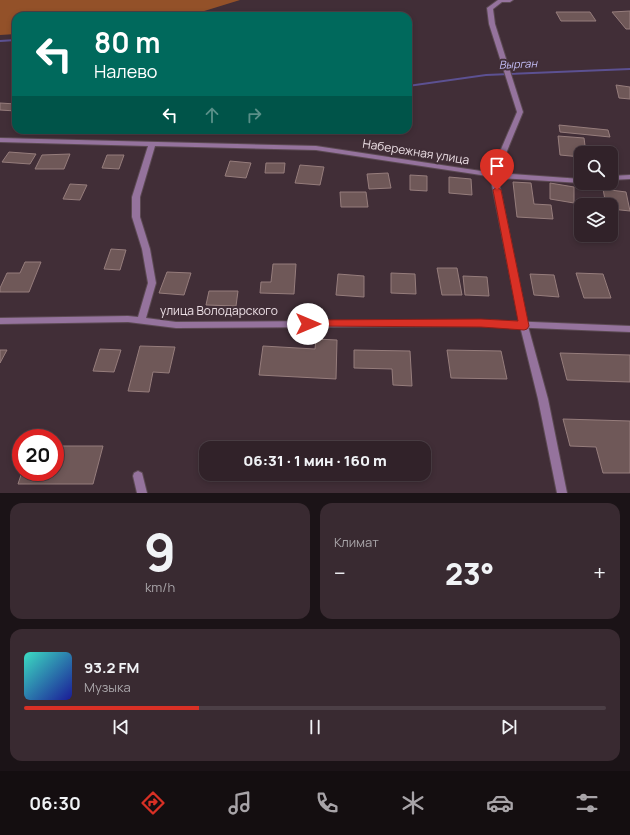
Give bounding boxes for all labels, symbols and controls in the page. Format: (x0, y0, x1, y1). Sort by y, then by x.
text: 80 m (94, 23, 160, 61)
icon: left (28, 28, 80, 80)
water label: Вырган (499, 55, 539, 72)
text: Налево (94, 59, 158, 83)
icon: left (159, 104, 181, 126)
icon: ahead (201, 104, 223, 126)
icon: right (243, 104, 265, 126)
street label: Набережная улица (361, 135, 471, 168)
map controls (574, 146, 618, 242)
button: search (574, 146, 618, 190)
pin (480, 149, 514, 190)
icon: arrive (486, 155, 508, 177)
button: layers (574, 198, 618, 242)
street label: улица Володарского (160, 302, 278, 319)
position arrow (287, 303, 329, 345)
speed limit sign: 20 (12, 429, 64, 481)
text: 06:31 · 1 мин · 160 m (243, 450, 387, 471)
text: 9 (144, 516, 176, 587)
text: Климат (334, 533, 379, 551)
text: 23° (445, 553, 494, 594)
text: − (334, 558, 346, 588)
text: + (593, 558, 606, 588)
text: km/h (145, 578, 175, 596)
text: 93.2 FM (84, 657, 139, 678)
text: Музыка (84, 678, 131, 696)
icon: previous (110, 716, 132, 738)
icon: pause (304, 716, 326, 738)
icon: next (498, 716, 520, 738)
icon: directions (139, 789, 167, 817)
icon: music (226, 789, 254, 817)
icon: phone (313, 789, 341, 817)
icon: climate (399, 789, 427, 817)
icon: car (486, 789, 514, 817)
icon: filters (573, 789, 601, 817)
text: 06:30 (29, 791, 81, 815)

